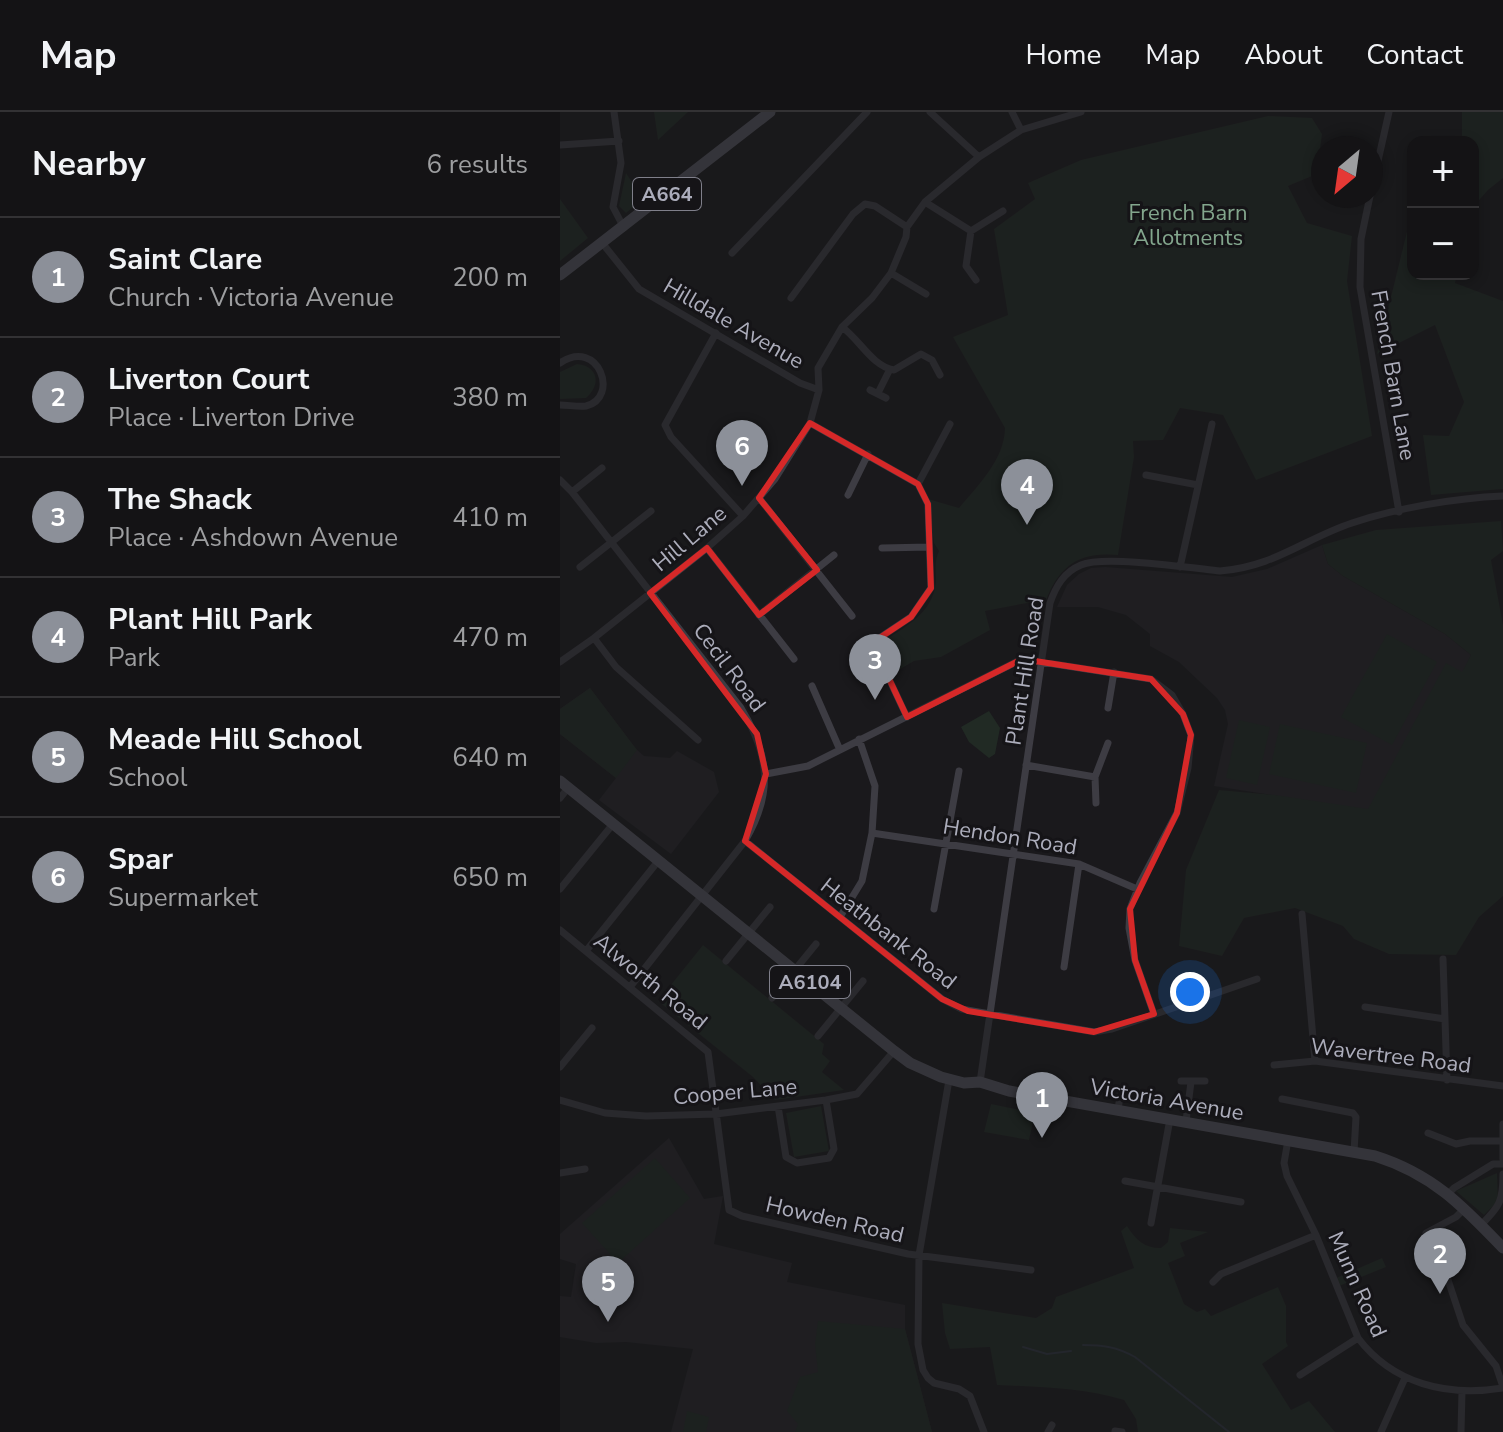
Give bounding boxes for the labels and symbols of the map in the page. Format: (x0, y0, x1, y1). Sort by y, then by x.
north arrow (1311, 136, 1383, 208)
road number: A664 (633, 178, 701, 210)
park label: French Barn Allotments (1128, 198, 1248, 253)
street label: Hilldale Avenue (658, 271, 809, 376)
street label: French Barn Lane (1363, 288, 1423, 463)
pin: 6 (716, 420, 768, 486)
pin: 4 (1001, 459, 1053, 525)
street label: Hill Lane (646, 499, 733, 579)
street label: Plant Hill Road (998, 595, 1052, 747)
street label: Cecil Road (686, 617, 773, 718)
pin: 3 (849, 634, 901, 700)
street label: Hendon Road (941, 812, 1079, 862)
street label: Heathbank Road (814, 871, 963, 996)
street label: Alworth Road (587, 927, 714, 1037)
road number: A6104 (770, 966, 850, 998)
your location (1170, 972, 1210, 1012)
street label: Wavertree Road (1309, 1031, 1473, 1081)
street label: Cooper Lane (672, 1072, 798, 1112)
pin: 1 (1016, 1072, 1068, 1138)
street label: Victoria Avenue (1087, 1072, 1246, 1128)
street label: Howden Road (763, 1189, 907, 1250)
street label: Munn Road (1320, 1227, 1394, 1342)
pin: 2 (1414, 1228, 1466, 1294)
pin: 5 (582, 1256, 634, 1322)

